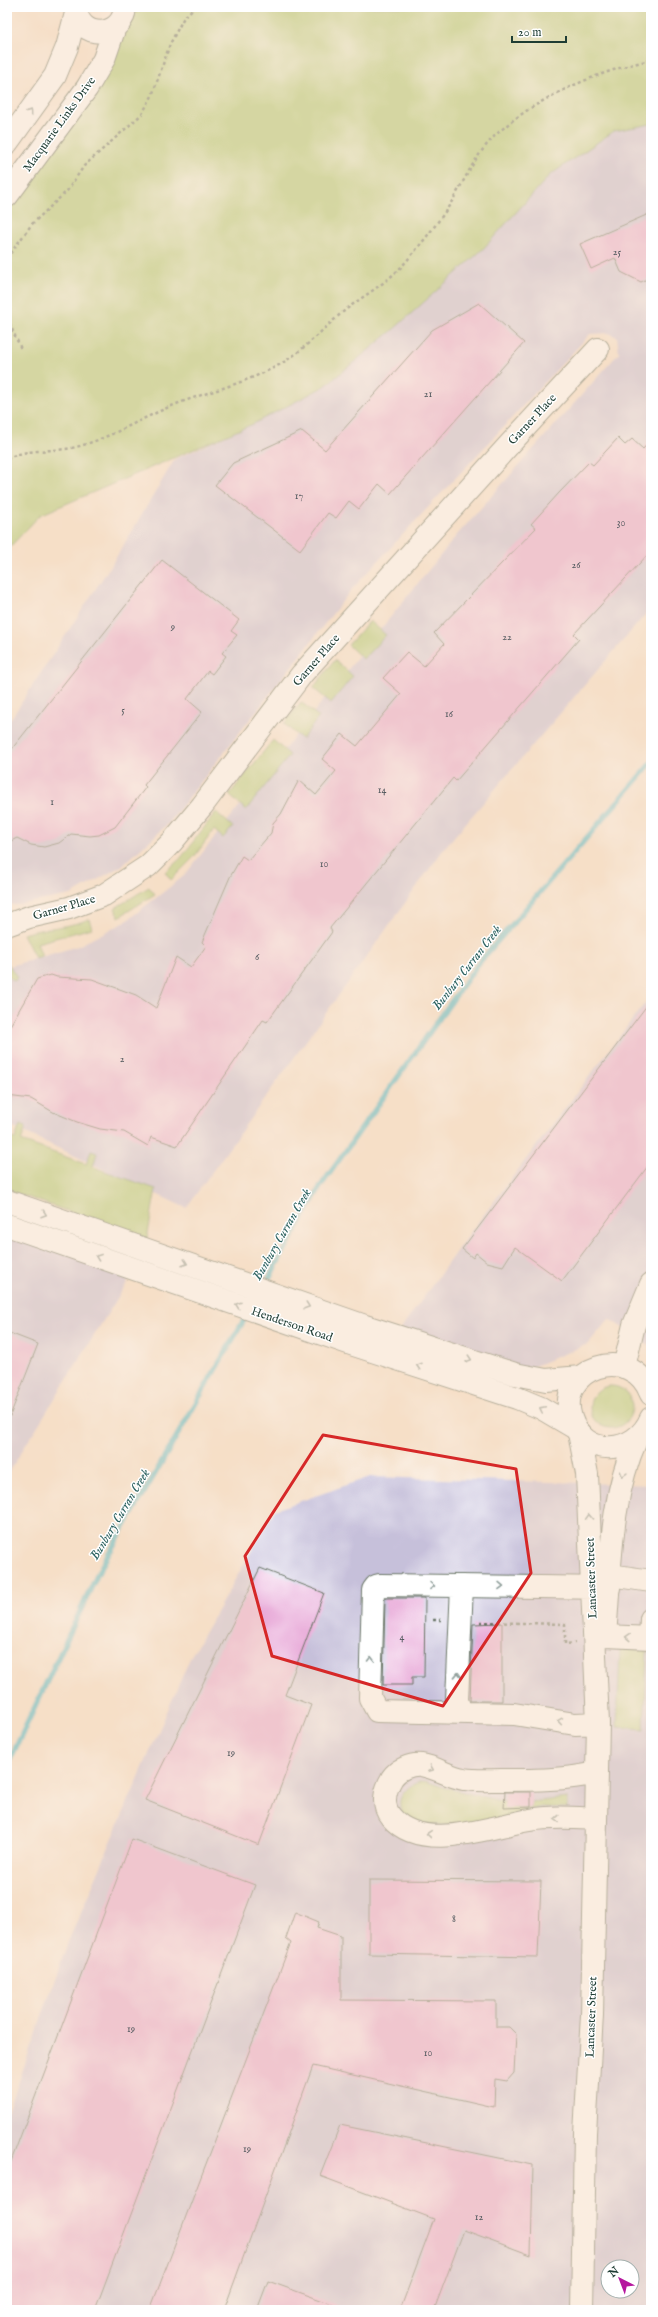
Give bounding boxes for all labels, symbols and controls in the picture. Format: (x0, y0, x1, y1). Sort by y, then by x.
scale bar (512, 18, 566, 44)
text: 20 m (518, 25, 541, 40)
street label: Macquarie Links Drive (20, 73, 100, 175)
one-way arrow (25, 109, 32, 116)
house number: 25 (613, 246, 622, 259)
house number: 21 (424, 388, 432, 401)
street label: Garner Place (505, 390, 560, 448)
house number: 17 (295, 490, 304, 503)
house number: 30 (617, 517, 625, 530)
house number: 26 (572, 559, 581, 572)
house number: 9 (170, 621, 175, 634)
street label: Garner Place (290, 631, 343, 689)
house number: 22 (502, 631, 512, 644)
house number: 5 (121, 704, 125, 717)
house number: 16 (445, 708, 454, 721)
house number: 14 (378, 784, 386, 797)
house number: 1 (50, 796, 54, 809)
house number: 10 (320, 858, 328, 871)
street label: Garner Place (31, 891, 97, 924)
water label: Bunbury Curran Creek (429, 921, 506, 1014)
house number: 6 (255, 951, 260, 964)
house number: 2 (120, 1053, 125, 1066)
water label: Bunbury Curran Creek (249, 1185, 316, 1284)
one-way arrow (40, 1210, 47, 1218)
one-way arrow (95, 1254, 102, 1262)
one-way arrow (181, 1259, 188, 1267)
one-way arrow (304, 1301, 311, 1310)
one-way arrow (234, 1302, 241, 1310)
street label: Henderson Road (249, 1304, 335, 1346)
one-way arrow (465, 1354, 472, 1363)
one-way arrow (416, 1362, 423, 1371)
one-way arrow (538, 1406, 546, 1414)
water label: Bunbury Curran Creek (86, 1465, 155, 1563)
one-way arrow (619, 1471, 628, 1478)
one-way arrow (585, 1514, 593, 1520)
street label: Lancaster Street (583, 1537, 600, 1619)
one-way arrow (429, 1581, 435, 1590)
one-way arrow (498, 1582, 504, 1590)
house number: 4 (400, 1631, 405, 1644)
one-way arrow (625, 1633, 631, 1642)
one-way arrow (367, 1656, 376, 1662)
one-way arrow (454, 1672, 462, 1678)
one-way arrow (557, 1717, 563, 1726)
house number: 19 (227, 1747, 235, 1760)
one-way arrow (427, 1764, 434, 1772)
one-way arrow (554, 1814, 560, 1823)
one-way arrow (426, 1829, 432, 1838)
house number: 8 (452, 1913, 456, 1926)
street label: Lancaster Street (583, 1976, 600, 2058)
house number: 19 (127, 2023, 135, 2036)
house number: 10 (424, 2047, 432, 2060)
house number: 19 (243, 2143, 251, 2156)
house number: 12 (475, 2211, 484, 2224)
north arrow (600, 2259, 640, 2299)
text: N (605, 2264, 623, 2281)

